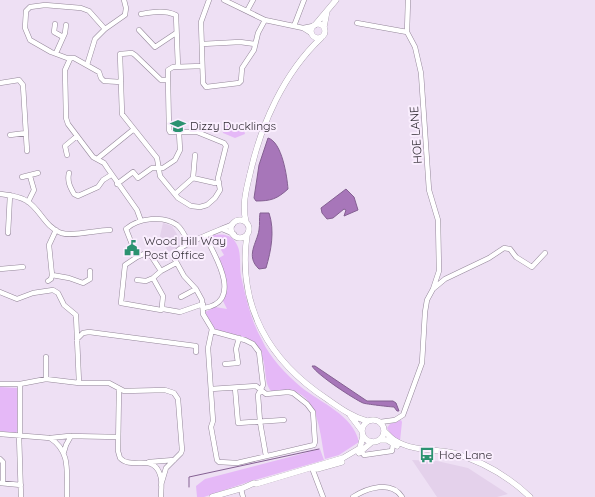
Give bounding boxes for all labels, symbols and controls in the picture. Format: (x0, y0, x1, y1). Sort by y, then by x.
street label: HOE LANE (406, 106, 425, 164)
school or university icon: Dizzy Ducklings (169, 117, 187, 135)
place label: Dizzy Ducklings (190, 118, 276, 133)
place label: Wood Hill Way Post Office (144, 233, 226, 262)
public building icon: Wood Hill Way Post Office (123, 239, 141, 257)
bus stop icon: Hoe Lane (418, 446, 436, 464)
place label: Hoe Lane (439, 447, 493, 462)

